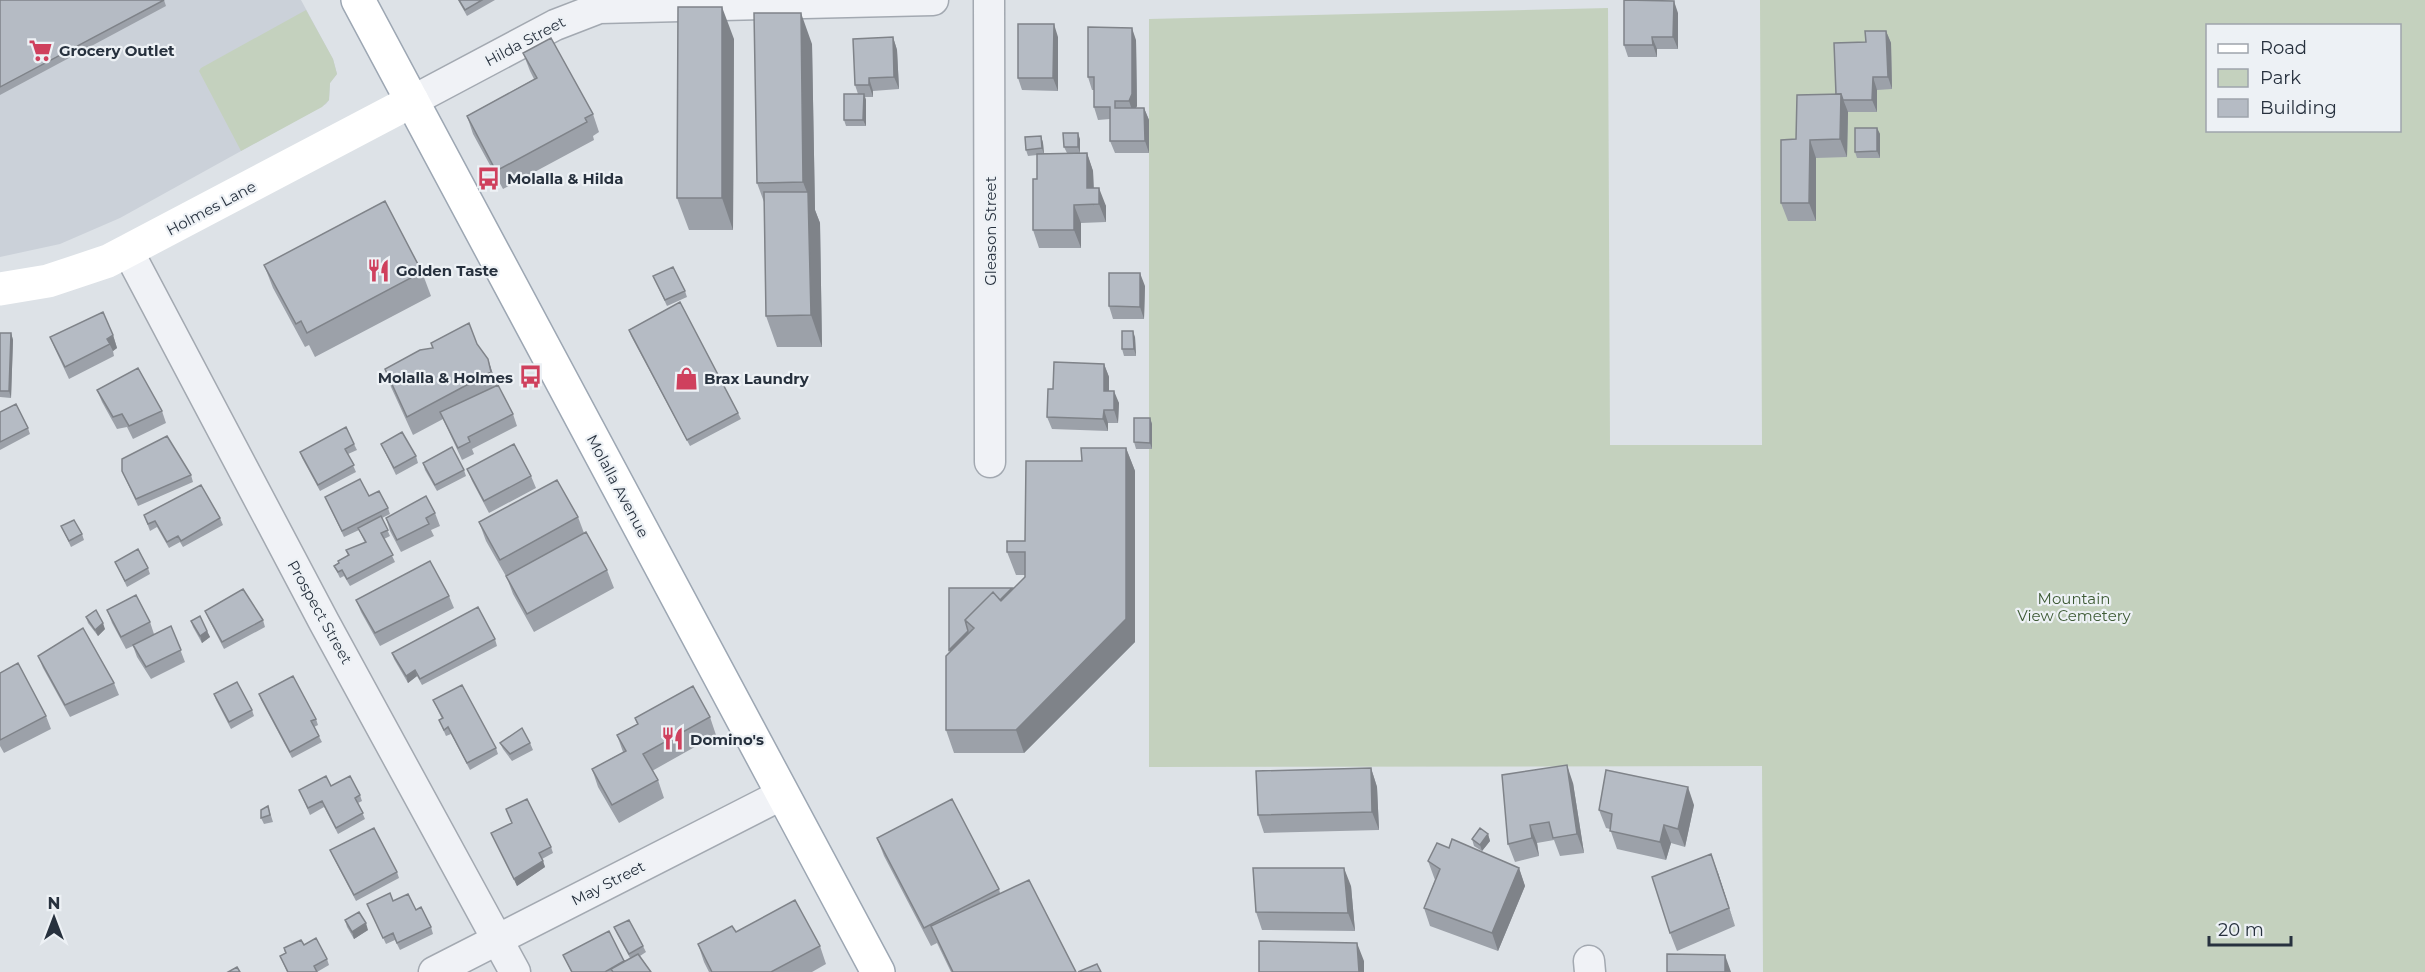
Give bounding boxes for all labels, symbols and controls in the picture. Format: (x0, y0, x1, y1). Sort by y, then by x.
street label: Hilda Street (481, 12, 569, 70)
legend (2206, 24, 2401, 132)
supermarket icon: Grocery Outlet (28, 37, 54, 63)
text: Road (2260, 37, 2307, 59)
place label: Grocery Outlet (59, 41, 175, 60)
text: Park (2260, 67, 2301, 89)
text: Building (2260, 97, 2337, 119)
bus stop icon: Molalla & Hilda (476, 165, 502, 191)
place label: Molalla & Hilda (507, 169, 623, 188)
street label: Holmes Lane (163, 176, 259, 240)
street label: Gleason Street (981, 176, 1000, 286)
restaurant icon: Golden Taste (365, 257, 391, 283)
place label: Golden Taste (396, 261, 498, 280)
bus stop icon: Molalla & Holmes (518, 364, 544, 390)
shop icon: Brax Laundry (673, 365, 699, 391)
place label: Molalla & Holmes (378, 368, 513, 387)
place label: Brax Laundry (704, 369, 810, 388)
street label: Molalla Avenue (583, 431, 653, 541)
street label: Prospect Street (284, 557, 356, 667)
park label: Mountain View Cemetery (2017, 589, 2132, 625)
restaurant icon: Domino's (659, 726, 685, 752)
place label: Domino's (690, 730, 764, 749)
street label: May Street (568, 856, 648, 910)
north arrow (24, 888, 84, 948)
text: N (48, 894, 60, 913)
scale bar (2209, 909, 2292, 947)
text: 20 m (2218, 919, 2264, 941)

